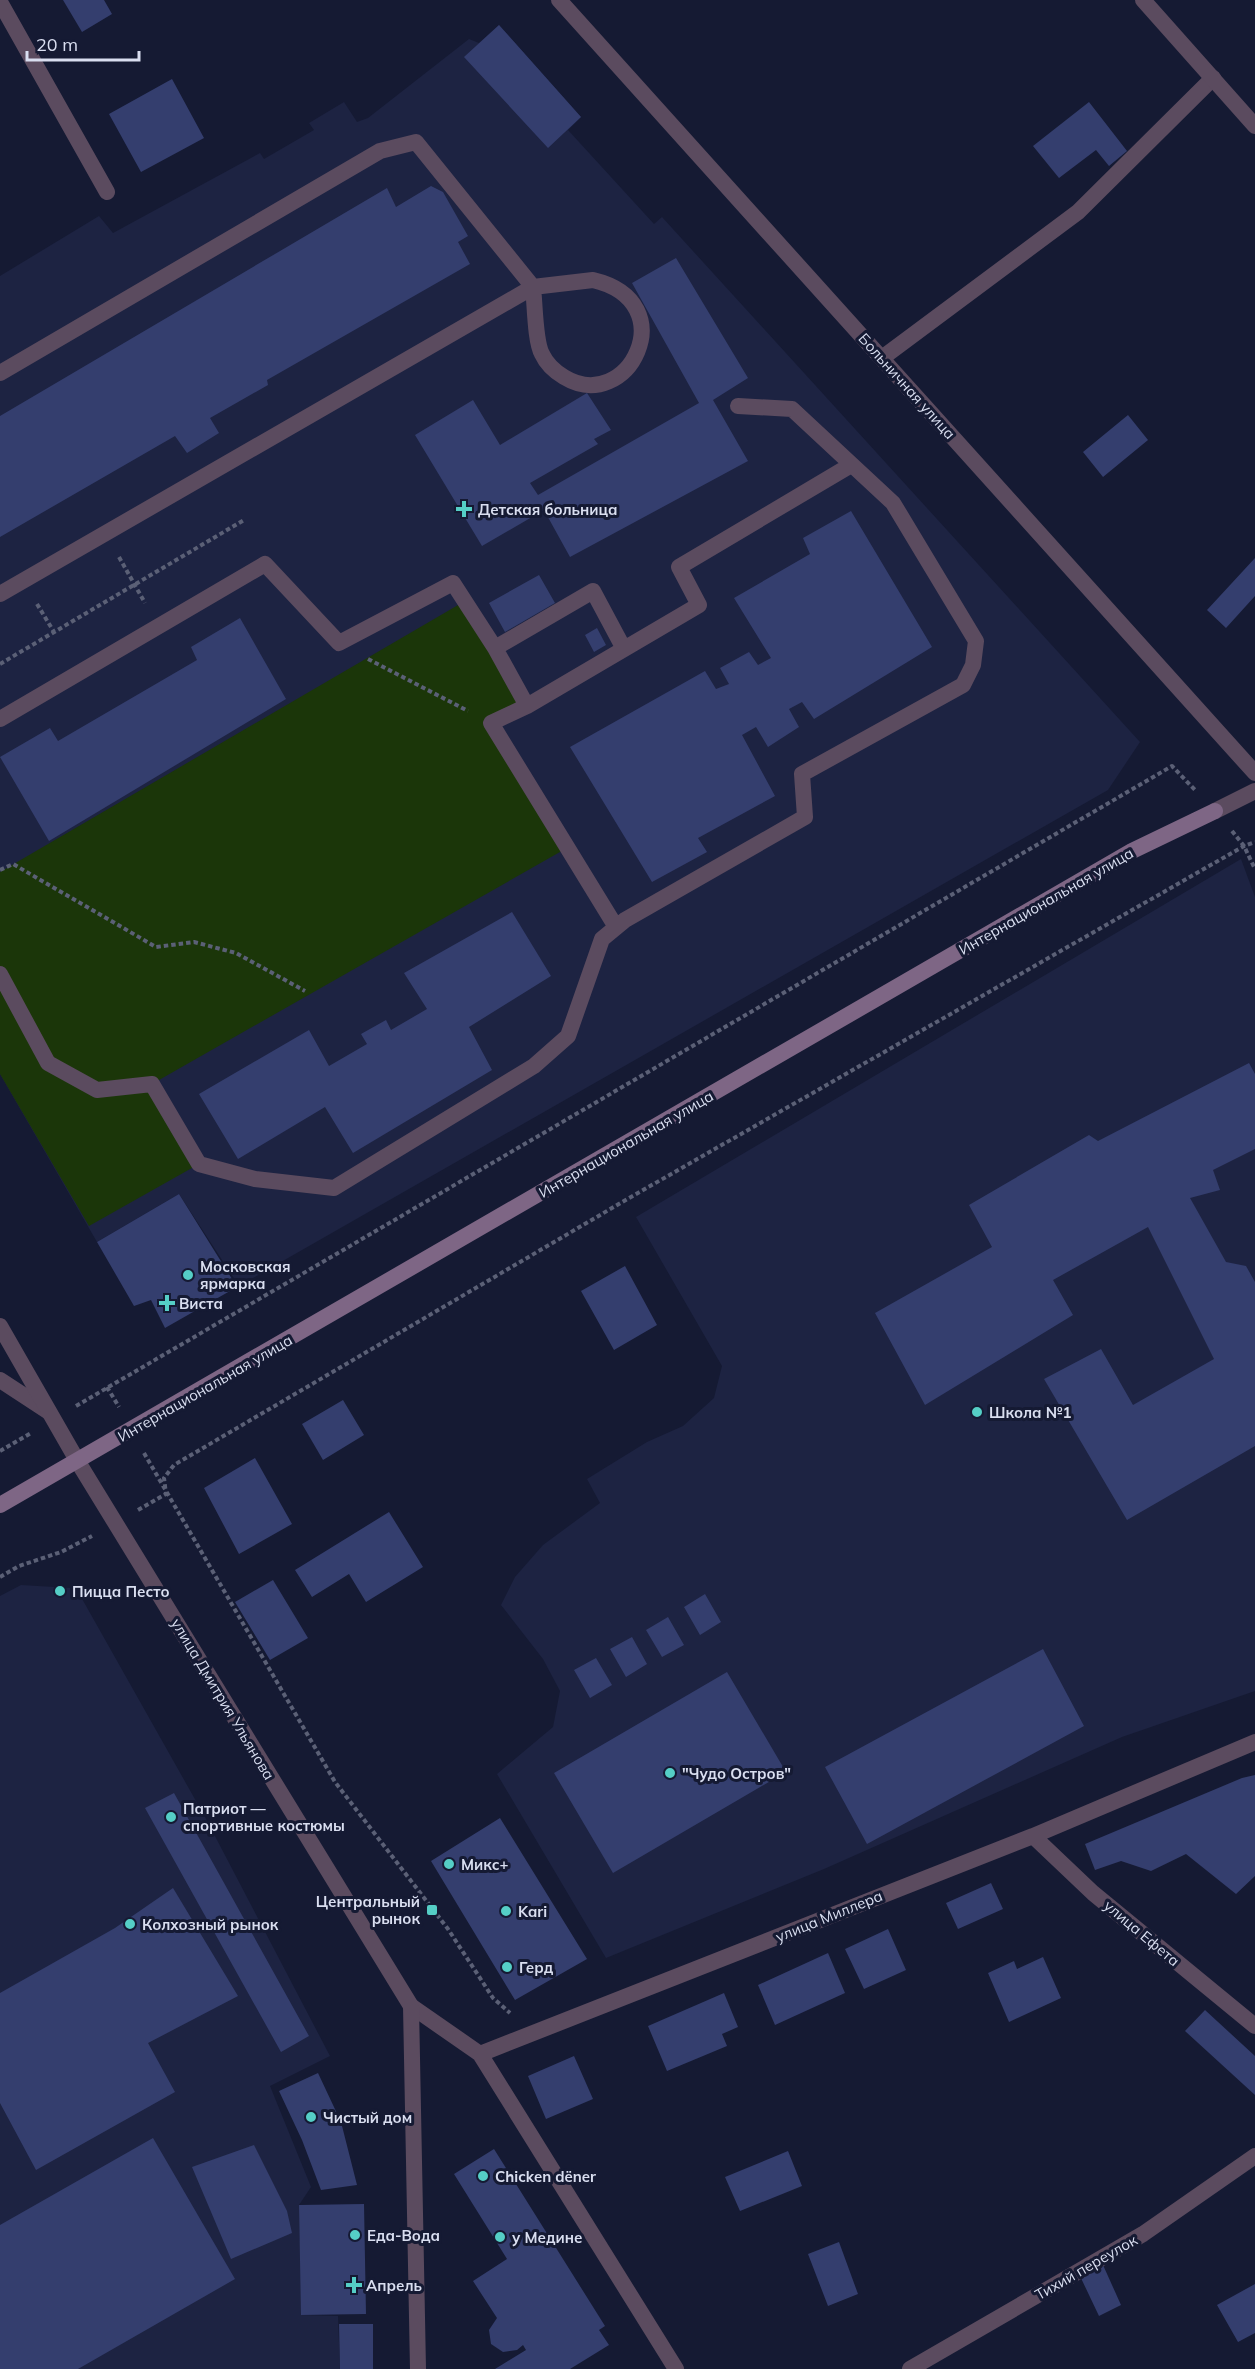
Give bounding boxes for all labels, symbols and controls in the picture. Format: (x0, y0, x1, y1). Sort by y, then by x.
scale bar (27, 24, 140, 62)
text: 20 m (36, 33, 78, 56)
street label: Больничная улица (854, 329, 960, 443)
marker: Детская больница (455, 500, 473, 518)
place label: Детская больница (478, 500, 618, 519)
street label: Интернациональная улица (955, 843, 1137, 959)
street label: Интернациональная улица (535, 1086, 717, 1202)
place label: Московская ярмарка (200, 1257, 291, 1293)
marker: Московская ярмарка (181, 1268, 195, 1282)
place label: Виста (179, 1294, 223, 1313)
marker: Виста (160, 1296, 174, 1310)
street label: Интернациональная улица (114, 1330, 296, 1446)
place label: Школа №1 (989, 1403, 1071, 1422)
marker: Школа №1 (970, 1405, 984, 1419)
place label: Пицца Песто (72, 1582, 170, 1601)
marker: Пицца Песто (53, 1584, 67, 1598)
street label: улица Дмитрия Ульянова (167, 1615, 279, 1783)
place label: "Чудо Остров" (682, 1764, 791, 1783)
marker: "Чудо Остров" (663, 1766, 677, 1780)
place label: Патриот — спортивные костюмы (183, 1799, 345, 1835)
marker: Патриот — спортивные костюмы (164, 1810, 178, 1824)
place label: Микс+ (461, 1855, 509, 1874)
marker: Микс+ (442, 1857, 456, 1871)
street label: улица Миллера (773, 1886, 885, 1946)
place label: Центральный рынок (316, 1892, 420, 1928)
street label: улица Ефета (1100, 1896, 1184, 1970)
place label: Kari (518, 1902, 547, 1921)
marker: Центральный рынок (425, 1903, 439, 1917)
marker: Kari (499, 1904, 513, 1918)
place label: Колхозный рынок (142, 1915, 279, 1934)
marker: Колхозный рынок (123, 1917, 137, 1931)
place label: Герд (519, 1958, 554, 1977)
marker: Герд (500, 1960, 514, 1974)
place label: Чистый дом (323, 2108, 412, 2127)
marker: Чистый дом (304, 2110, 318, 2124)
place label: Chicken dëner (495, 2167, 596, 2186)
marker: Chicken dëner (476, 2169, 490, 2183)
place label: Еда-Вода (367, 2226, 440, 2245)
marker: Еда-Вода (348, 2228, 362, 2242)
place label: у Медине (512, 2228, 582, 2247)
marker: у Медине (493, 2230, 507, 2244)
street label: Тихий переулок (1032, 2230, 1141, 2304)
place label: Апрель (366, 2276, 422, 2295)
marker: Апрель (347, 2278, 361, 2292)

